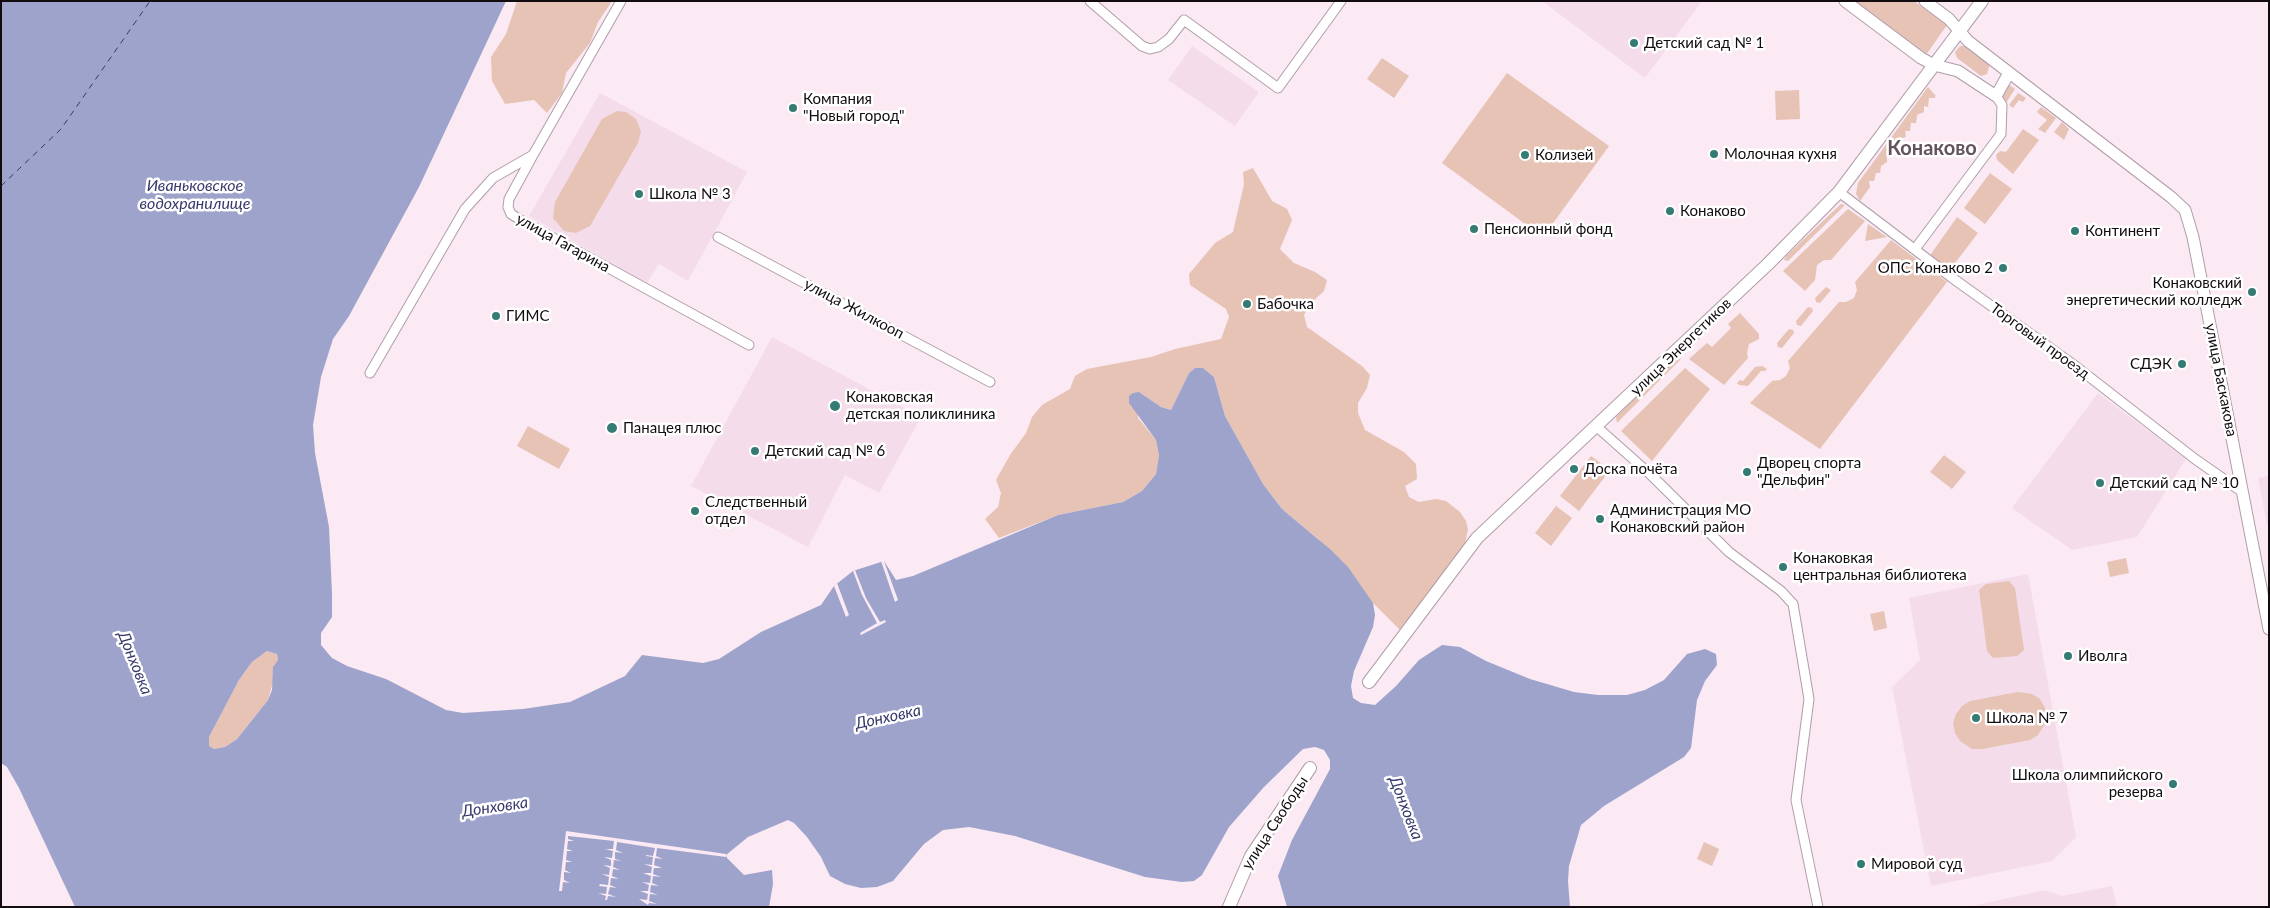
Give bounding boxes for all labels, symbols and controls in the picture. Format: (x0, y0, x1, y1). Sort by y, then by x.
place label: Детский сад № 1 (1644, 34, 1764, 52)
marker: Детский сад № 1 (1628, 37, 1640, 49)
place label: Компания "Новый город" (803, 90, 905, 125)
marker: Компания "Новый город" (787, 102, 799, 114)
district label: Конаково (1887, 137, 1977, 161)
place label: Молочная кухня (1724, 145, 1837, 163)
place label: Колизей (1535, 146, 1593, 164)
marker: Молочная кухня (1708, 148, 1720, 160)
marker: Колизей (1519, 149, 1531, 161)
water label: Иваньковское водохранилище (139, 176, 251, 214)
place label: Школа № 3 (649, 185, 731, 203)
marker: Школа № 3 (633, 188, 645, 200)
place label: Конаково (1680, 202, 1746, 220)
marker: Конаково (1664, 205, 1676, 217)
street label: улица Гагарина (513, 210, 613, 276)
place label: Пенсионный фонд (1484, 220, 1612, 238)
place label: Континент (2085, 222, 2160, 240)
marker: Пенсионный фонд (1468, 223, 1480, 235)
marker: Континент (2069, 225, 2081, 237)
place label: ОПС Конаково 2 (1878, 259, 1993, 277)
marker: ОПС Конаково 2 (1997, 262, 2009, 274)
place label: Конаковский энергетический колледж (2066, 274, 2242, 309)
street label: улица Жилкооп (801, 275, 907, 343)
marker: Конаковский энергетический колледж (2246, 286, 2258, 298)
street label: улица Энергетиков (1627, 294, 1735, 400)
place label: Бабочка (1257, 295, 1314, 313)
marker: Бабочка (1241, 298, 1253, 310)
street label: Торговый проезд (1987, 299, 2093, 383)
place label: ГИМС (506, 307, 549, 325)
marker: ГИМС (490, 310, 502, 322)
street label: улица Баскакова (2201, 322, 2241, 438)
place label: СДЭК (2130, 355, 2172, 373)
marker: СДЭК (2176, 358, 2188, 370)
place label: Конаковская детская поликлиника (846, 388, 995, 423)
marker: Конаковская детская поликлиника (828, 399, 842, 413)
place label: Панацея плюс (623, 419, 721, 437)
marker: Панацея плюс (605, 421, 619, 435)
place label: Детский сад № 6 (765, 442, 885, 460)
marker: Детский сад № 6 (749, 445, 761, 457)
place label: Дворец спорта "Дельфин" (1757, 454, 1861, 489)
place label: Доска почёта (1584, 460, 1678, 478)
marker: Доска почёта (1568, 463, 1580, 475)
marker: Дворец спорта "Дельфин" (1741, 466, 1753, 478)
place label: Детский сад № 10 (2110, 474, 2239, 492)
marker: Детский сад № 10 (2094, 477, 2106, 489)
place label: Следственный отдел (705, 493, 807, 528)
place label: Администрация МО Конаковский район (1610, 501, 1751, 536)
marker: Следственный отдел (689, 505, 701, 517)
marker: Администрация МО Конаковский район (1594, 513, 1606, 525)
place label: Конаковкая центральная библиотека (1793, 549, 1967, 584)
marker: Конаковкая центральная библиотека (1777, 561, 1789, 573)
water label: Донховка (114, 629, 156, 697)
place label: Иволга (2078, 647, 2127, 665)
marker: Иволга (2062, 650, 2074, 662)
water label: Донховка (853, 701, 923, 733)
place label: Школа № 7 (1986, 709, 2068, 727)
marker: Школа № 7 (1970, 712, 1982, 724)
place label: Школа олимпийского резерва (2012, 766, 2163, 801)
street label: улица Свободы (1238, 773, 1312, 873)
water label: Донховка (1385, 773, 1427, 843)
marker: Школа олимпийского резерва (2167, 778, 2179, 790)
water label: Донховка (461, 793, 529, 821)
place label: Мировой суд (1871, 855, 1962, 873)
marker: Мировой суд (1855, 858, 1867, 870)

